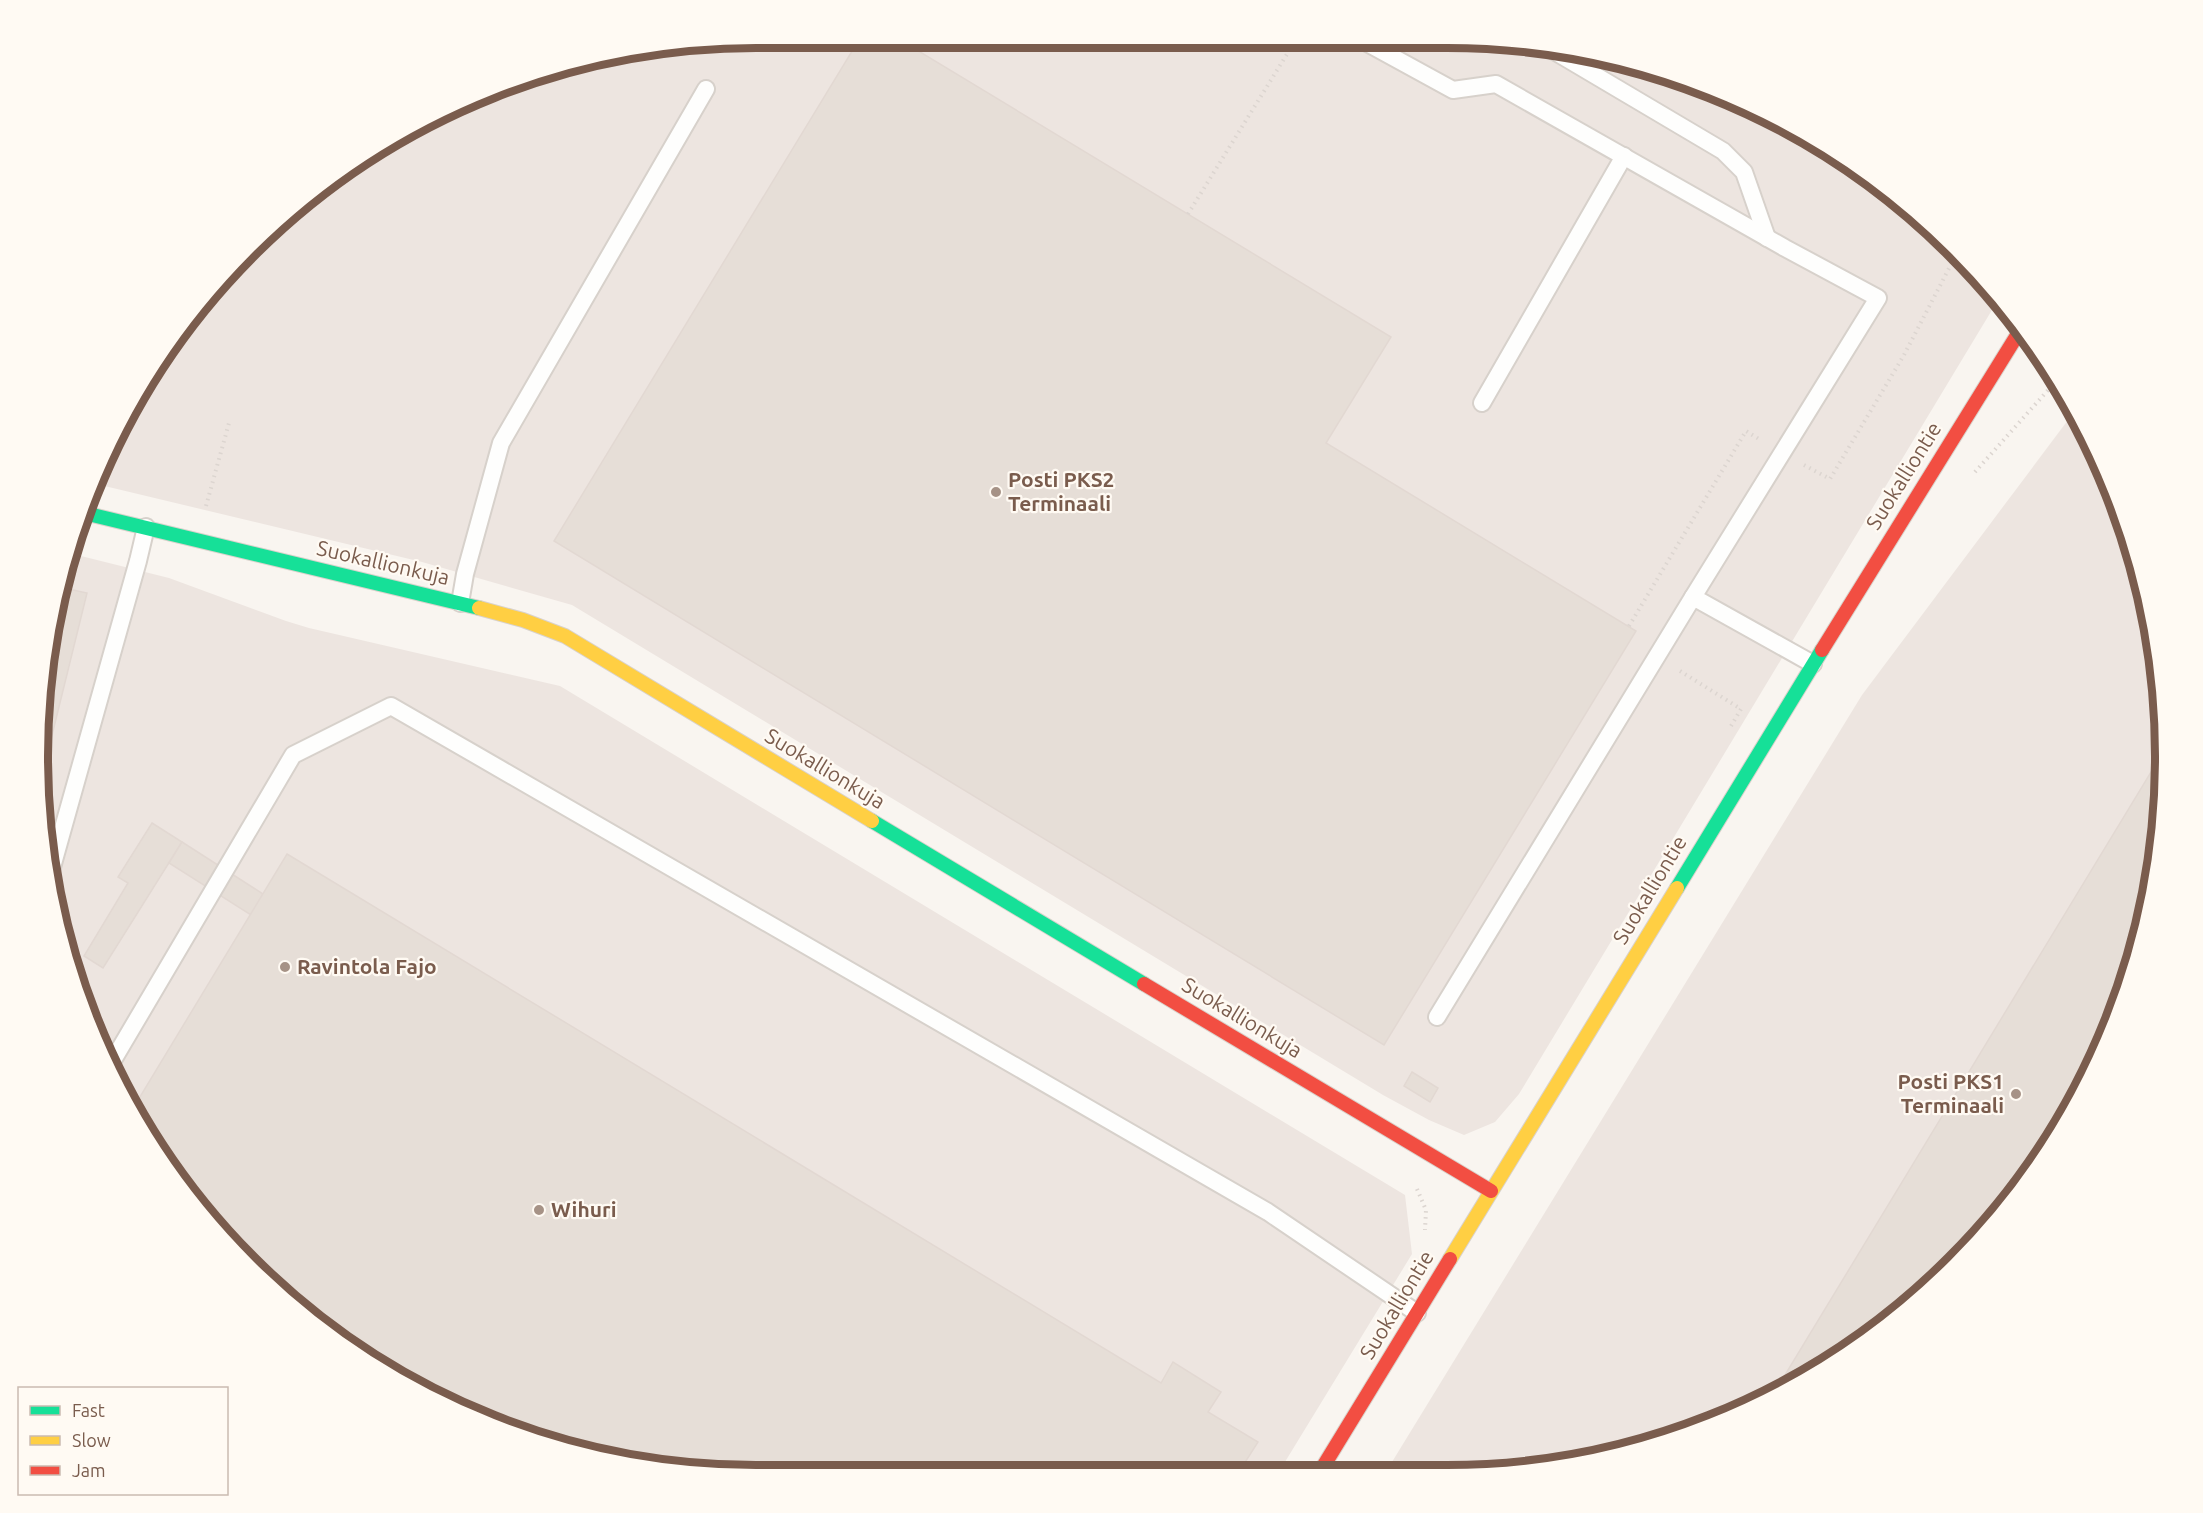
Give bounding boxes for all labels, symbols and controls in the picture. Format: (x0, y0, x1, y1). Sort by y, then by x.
street label: Suokalliontie (1861, 417, 1946, 534)
place label: Posti PKS2 Terminaali (1008, 467, 1114, 515)
marker: Posti PKS2 Terminaali (989, 485, 1003, 499)
street label: Suokallionkuja (315, 535, 452, 589)
street label: Suokallionkuja (761, 723, 890, 813)
street label: Suokalliontie (1607, 831, 1691, 948)
place label: Ravintola Fajo (297, 954, 437, 978)
marker: Ravintola Fajo (278, 960, 292, 974)
street label: Suokallionkuja (1178, 972, 1307, 1062)
place label: Posti PKS1 Terminaali (1898, 1069, 2004, 1117)
marker: Posti PKS1 Terminaali (2009, 1087, 2023, 1101)
place label: Wihuri (551, 1197, 617, 1221)
marker: Wihuri (532, 1203, 546, 1217)
street label: Suokalliontie (1354, 1246, 1438, 1363)
legend (18, 1387, 228, 1495)
text: Fast (72, 1400, 105, 1420)
text: Slow (72, 1430, 111, 1450)
text: Jam (72, 1460, 106, 1480)

